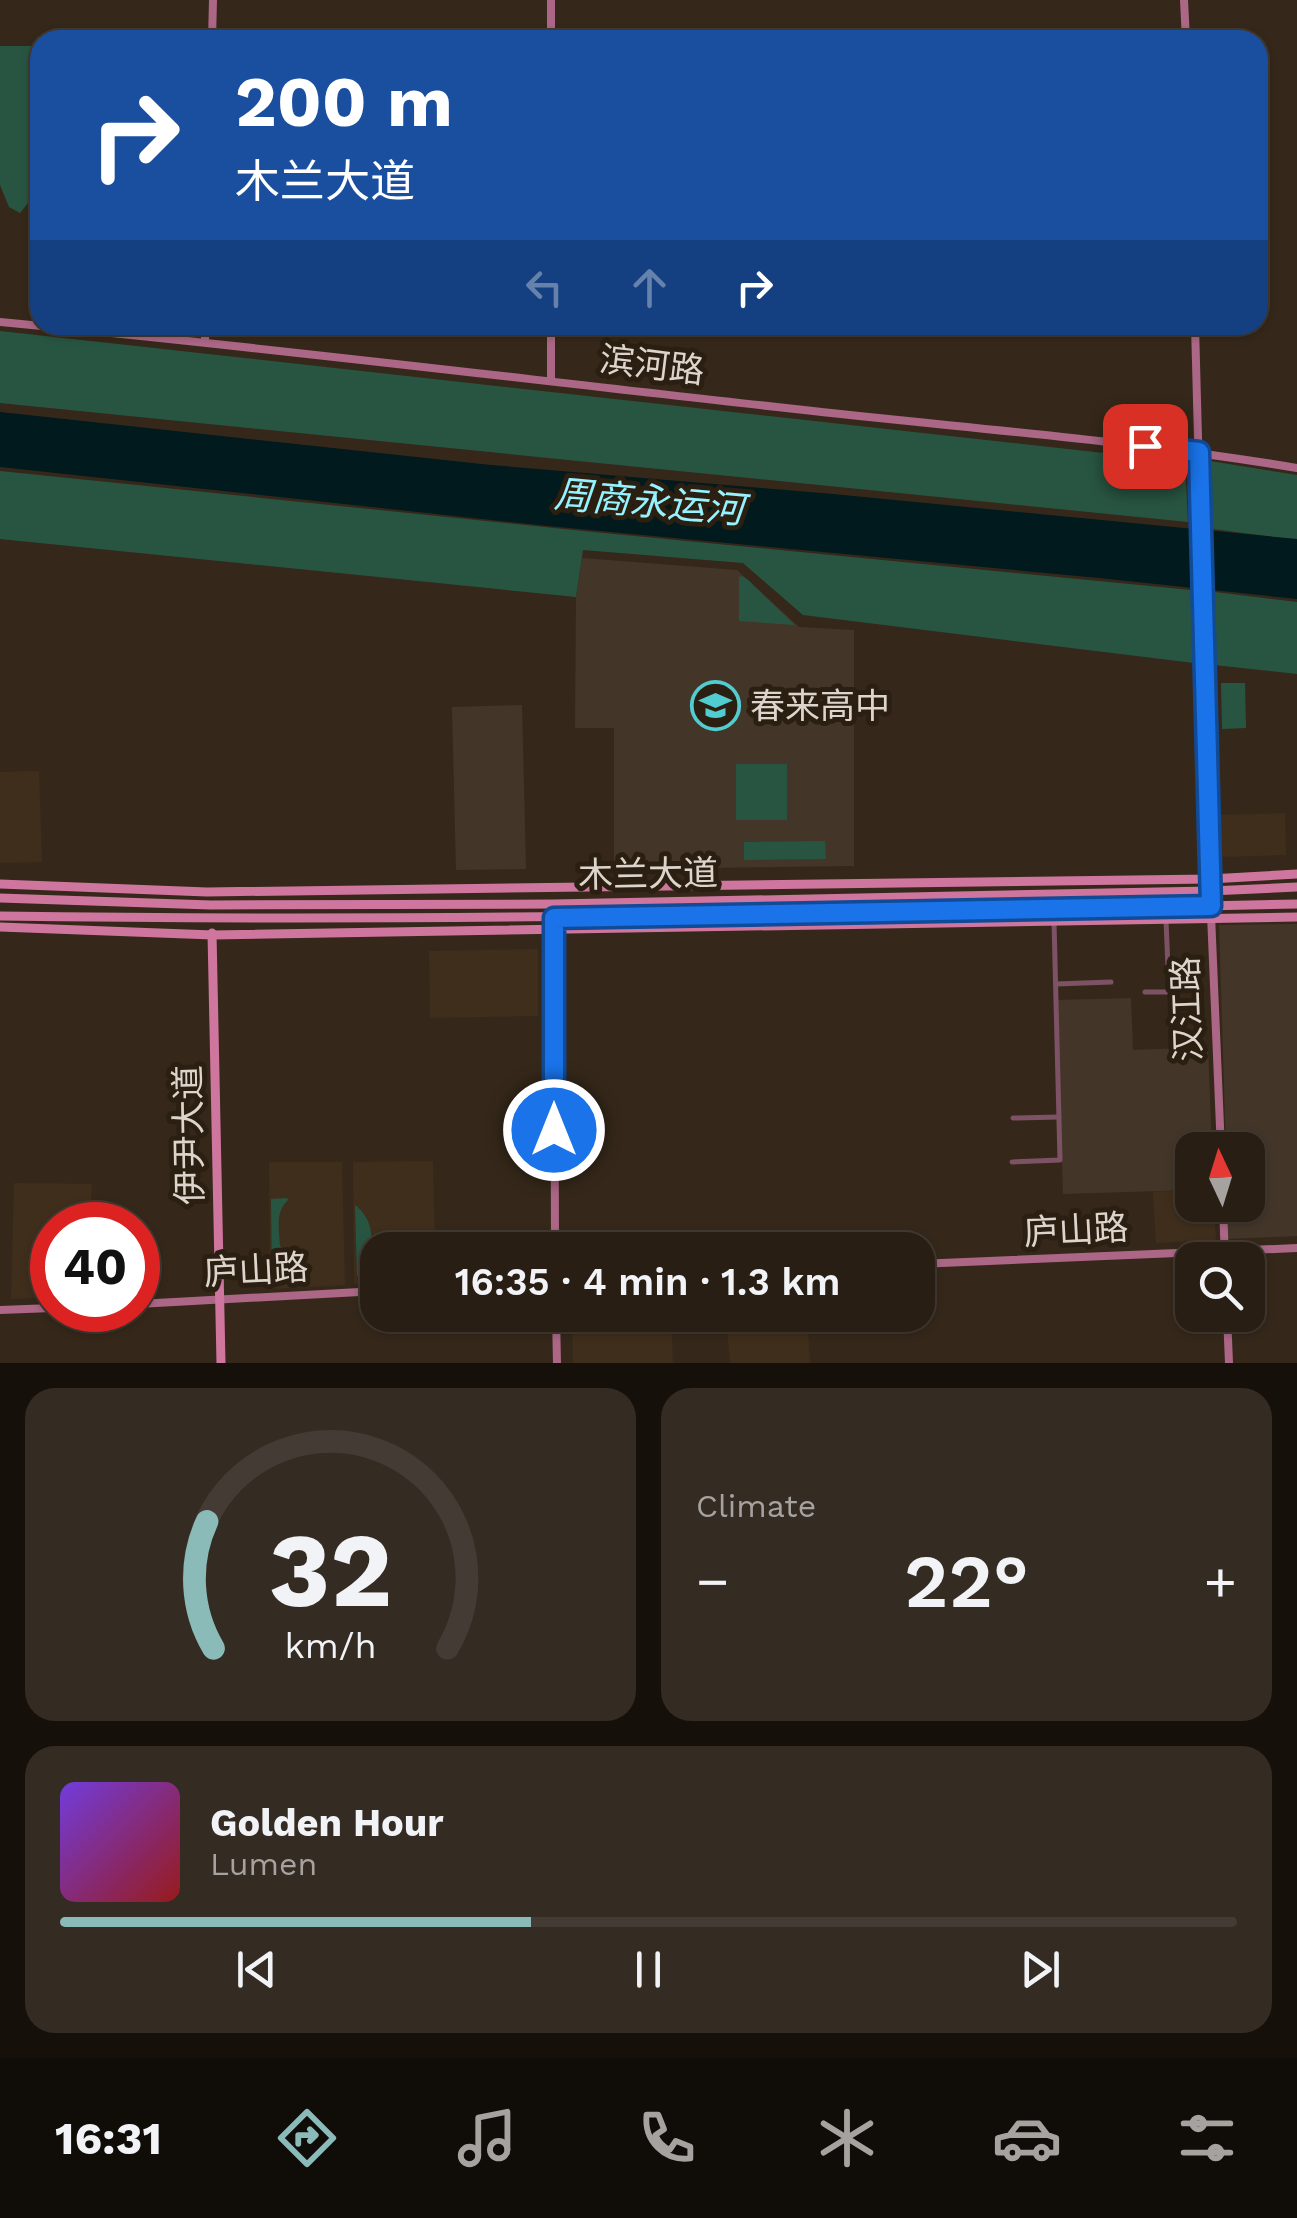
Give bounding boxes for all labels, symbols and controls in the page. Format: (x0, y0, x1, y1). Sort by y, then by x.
text: 200 m (235, 61, 453, 143)
icon: right (70, 70, 200, 200)
text: 木兰大道 (235, 155, 415, 208)
icon: left (517, 260, 572, 315)
icon: ahead (622, 260, 677, 315)
icon: right (727, 260, 782, 315)
street label: 滨河路 (597, 338, 707, 392)
pin (1103, 404, 1188, 489)
icon: arrive (1118, 419, 1173, 474)
water label: 周商永运河 (552, 472, 753, 533)
school or university icon: 春来高中 (689, 680, 741, 732)
place label: 春来高中 (750, 685, 890, 727)
street label: 木兰大道 (578, 852, 718, 896)
street label: 汉江路 (1164, 956, 1210, 1062)
street label: 伊尹大道 (167, 1065, 211, 1205)
position arrow (502, 1078, 606, 1182)
north arrow (1175, 1132, 1265, 1222)
map controls (1175, 1132, 1265, 1332)
speed limit sign: 40 (30, 1202, 160, 1332)
street label: 庐山路 (1022, 1206, 1130, 1254)
button: search (1175, 1242, 1265, 1332)
street label: 庐山路 (202, 1246, 310, 1294)
text: 16:35 · 4 min · 1.3 km (455, 1260, 840, 1304)
text: Climate (696, 1487, 816, 1525)
text: 32 (269, 1509, 392, 1631)
text: 22° (904, 1537, 1029, 1625)
text: − (696, 1549, 729, 1613)
text: + (1204, 1549, 1237, 1613)
text: km/h (284, 1625, 377, 1667)
text: Golden Hour (210, 1801, 444, 1845)
text: Lumen (210, 1845, 317, 1883)
icon: previous (229, 1942, 284, 1997)
icon: pause (621, 1942, 676, 1997)
icon: next (1013, 1942, 1068, 1997)
icon: directions (272, 2103, 342, 2173)
icon: music (452, 2103, 522, 2173)
icon: phone (632, 2103, 702, 2173)
icon: climate (812, 2103, 882, 2173)
icon: car (992, 2103, 1062, 2173)
icon: filters (1172, 2103, 1242, 2173)
text: 16:31 (55, 2112, 162, 2165)

